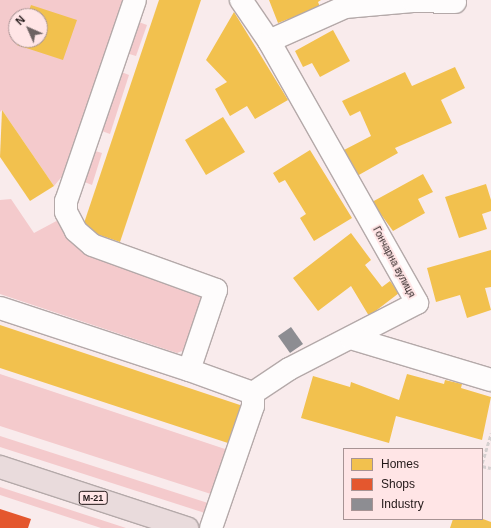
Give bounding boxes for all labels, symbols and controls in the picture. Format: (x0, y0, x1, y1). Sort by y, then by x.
north arrow (8, 8, 48, 48)
text: N (13, 13, 27, 27)
street label: Гончарна вулиця (370, 225, 418, 299)
legend (343, 448, 483, 520)
text: Homes (381, 457, 419, 471)
text: Shops (381, 477, 415, 491)
road number: М-21 (78, 491, 108, 505)
text: Industry (381, 497, 424, 511)

